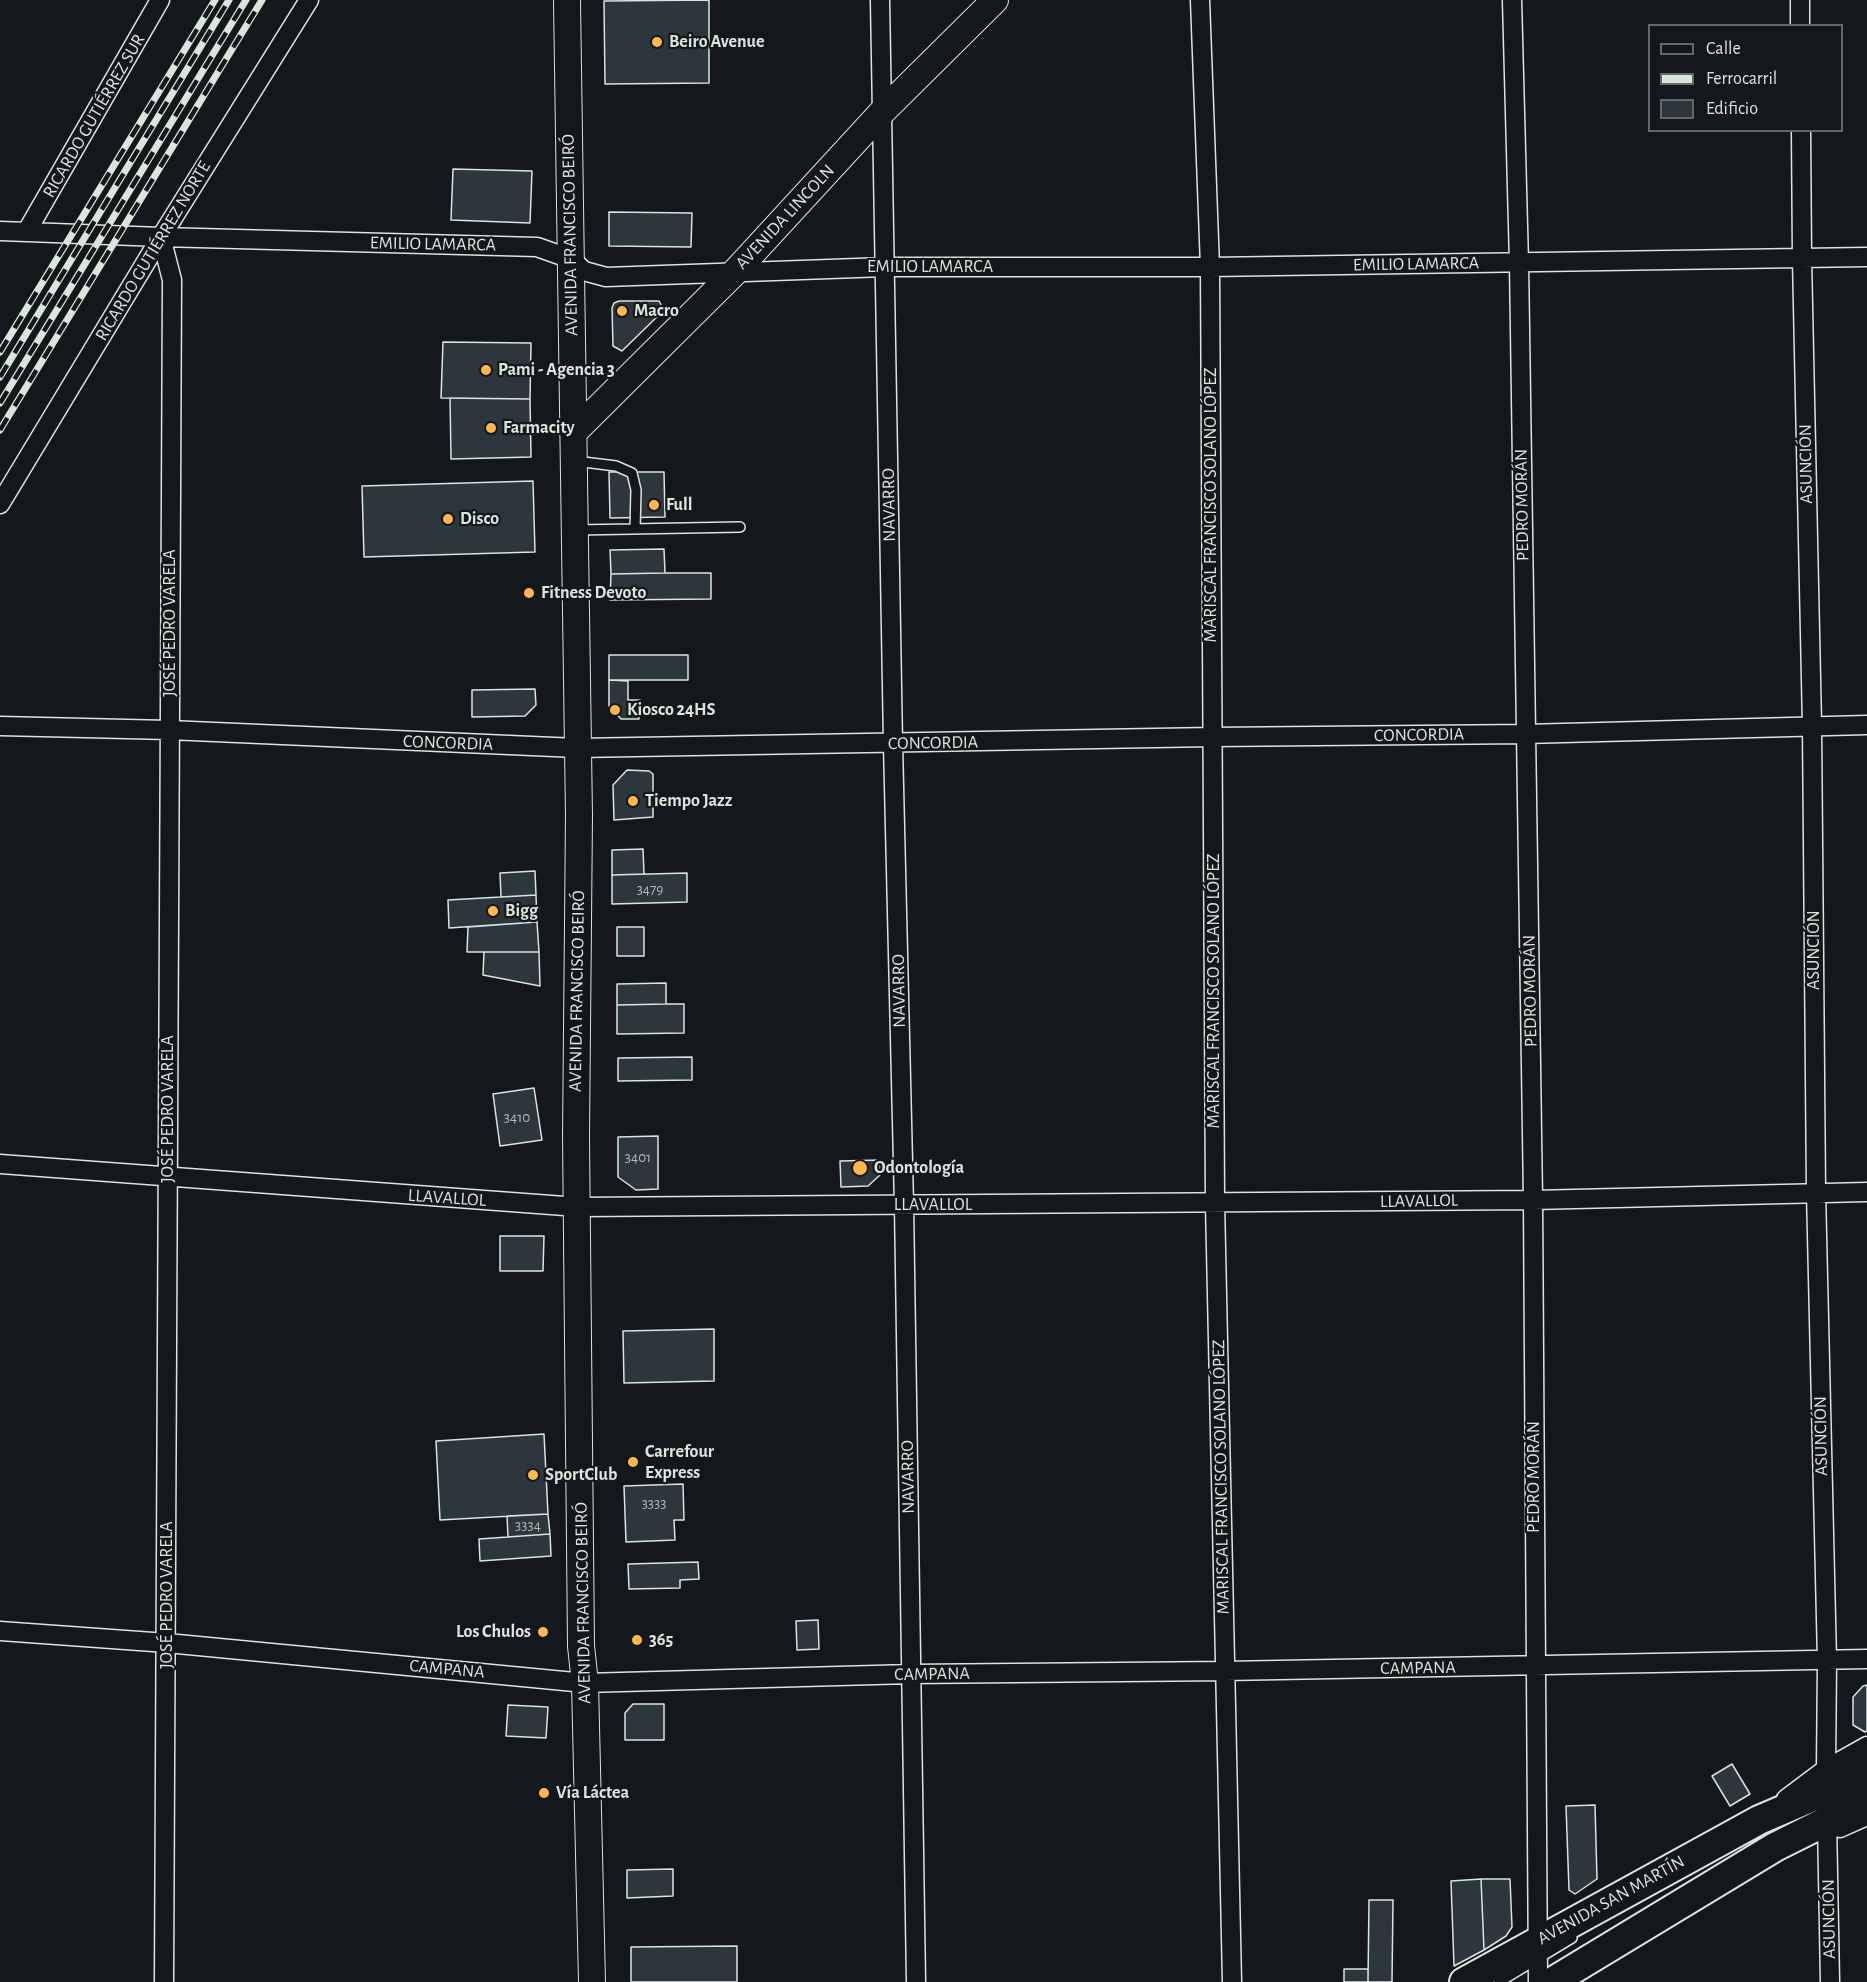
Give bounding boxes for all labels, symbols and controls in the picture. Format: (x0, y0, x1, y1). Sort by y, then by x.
legend (1648, 24, 1843, 132)
street label: RICARDO GUTIÉRREZ SUR (38, 30, 150, 202)
place label: Beiro Avenue (669, 31, 764, 53)
marker: Beiro Avenue (650, 35, 664, 49)
text: Calle (1706, 40, 1741, 58)
text: Ferrocarril (1706, 70, 1777, 88)
text: Edificio (1706, 100, 1758, 118)
street label: AVENIDA FRANCISCO BEIRÓ (557, 134, 583, 336)
street label: RICARDO GUTIÉRREZ NORTE (91, 157, 215, 345)
street label: AVENIDA LINCOLN (731, 160, 839, 274)
street label: EMILIO LAMARCA (370, 232, 496, 256)
street label: EMILIO LAMARCA (1353, 252, 1479, 276)
street label: EMILIO LAMARCA (867, 256, 993, 278)
place label: Macro (634, 300, 679, 322)
marker: Macro (615, 304, 629, 318)
place label: Pami - Agencia 3 (498, 359, 615, 381)
marker: Pami - Agencia 3 (479, 363, 493, 377)
street label: MARISCAL FRANCISCO SOLANO LÓPEZ (1200, 368, 1222, 642)
place label: Farmacity (503, 417, 575, 439)
marker: Farmacity (484, 421, 498, 435)
street label: ASUNCIÓN (1795, 424, 1817, 504)
street label: PEDRO MORÁN (1510, 449, 1534, 561)
street label: NAVARRO (878, 468, 900, 542)
place label: Full (666, 494, 692, 516)
marker: Full (647, 498, 661, 512)
place label: Disco (460, 508, 499, 530)
marker: Disco (441, 512, 455, 526)
street label: JOSÉ PEDRO VARELA (159, 549, 181, 697)
place label: Fitness Devoto (541, 582, 646, 604)
marker: Fitness Devoto (522, 586, 536, 600)
place label: Kiosco 24HS (627, 699, 716, 721)
marker: Kiosco 24HS (608, 703, 622, 717)
street label: CONCORDIA (1374, 723, 1464, 747)
street label: CONCORDIA (402, 731, 494, 755)
street label: CONCORDIA (888, 731, 978, 755)
place label: Tiempo Jazz (645, 790, 732, 812)
marker: Tiempo Jazz (626, 794, 640, 808)
street label: MARISCAL FRANCISCO SOLANO LÓPEZ (1203, 854, 1225, 1128)
house number: 3479 (637, 880, 663, 898)
street label: AVENIDA FRANCISCO BEIRÓ (564, 890, 590, 1092)
place label: Bigg (505, 900, 538, 922)
marker: Bigg (486, 904, 500, 918)
street label: ASUNCIÓN (1803, 910, 1825, 990)
street label: PEDRO MORÁN (1518, 935, 1542, 1047)
street label: NAVARRO (888, 954, 910, 1028)
street label: JOSÉ PEDRO VARELA (157, 1035, 179, 1183)
house number: 3410 (504, 1108, 530, 1126)
house number: 3401 (625, 1148, 651, 1166)
place label: Odontología (874, 1157, 964, 1179)
marker: Odontología (851, 1159, 869, 1177)
street label: LLAVALLOL (407, 1184, 487, 1212)
street label: LLAVALLOL (1380, 1190, 1458, 1212)
street label: LLAVALLOL (894, 1194, 972, 1216)
street label: MARISCAL FRANCISCO SOLANO LÓPEZ (1208, 1339, 1234, 1615)
street label: ASUNCIÓN (1810, 1396, 1832, 1476)
street label: PEDRO MORÁN (1523, 1421, 1545, 1533)
street label: NAVARRO (897, 1440, 919, 1514)
place label: Carrefour Express (645, 1441, 714, 1484)
marker: Carrefour Express (626, 1455, 640, 1469)
place label: SportClub (545, 1464, 617, 1486)
marker: SportClub (526, 1468, 540, 1482)
house number: 3333 (642, 1494, 666, 1512)
street label: AVENIDA FRANCISCO BEIRÓ (570, 1502, 596, 1704)
house number: 3334 (515, 1516, 541, 1534)
street label: JOSÉ PEDRO VARELA (156, 1521, 178, 1669)
place label: Los Chulos (456, 1621, 531, 1643)
marker: Los Chulos (536, 1625, 550, 1639)
place label: 365 (649, 1629, 673, 1651)
marker: 365 (630, 1633, 644, 1647)
street label: CAMPANA (408, 1655, 486, 1683)
street label: CAMPANA (1380, 1657, 1456, 1679)
street label: CAMPANA (894, 1663, 970, 1685)
place label: Vía Láctea (556, 1782, 629, 1804)
marker: Vía Láctea (537, 1786, 551, 1800)
street label: AVENIDA SAN MARTÍN (1534, 1851, 1688, 1949)
street label: ASUNCIÓN (1818, 1879, 1840, 1959)

